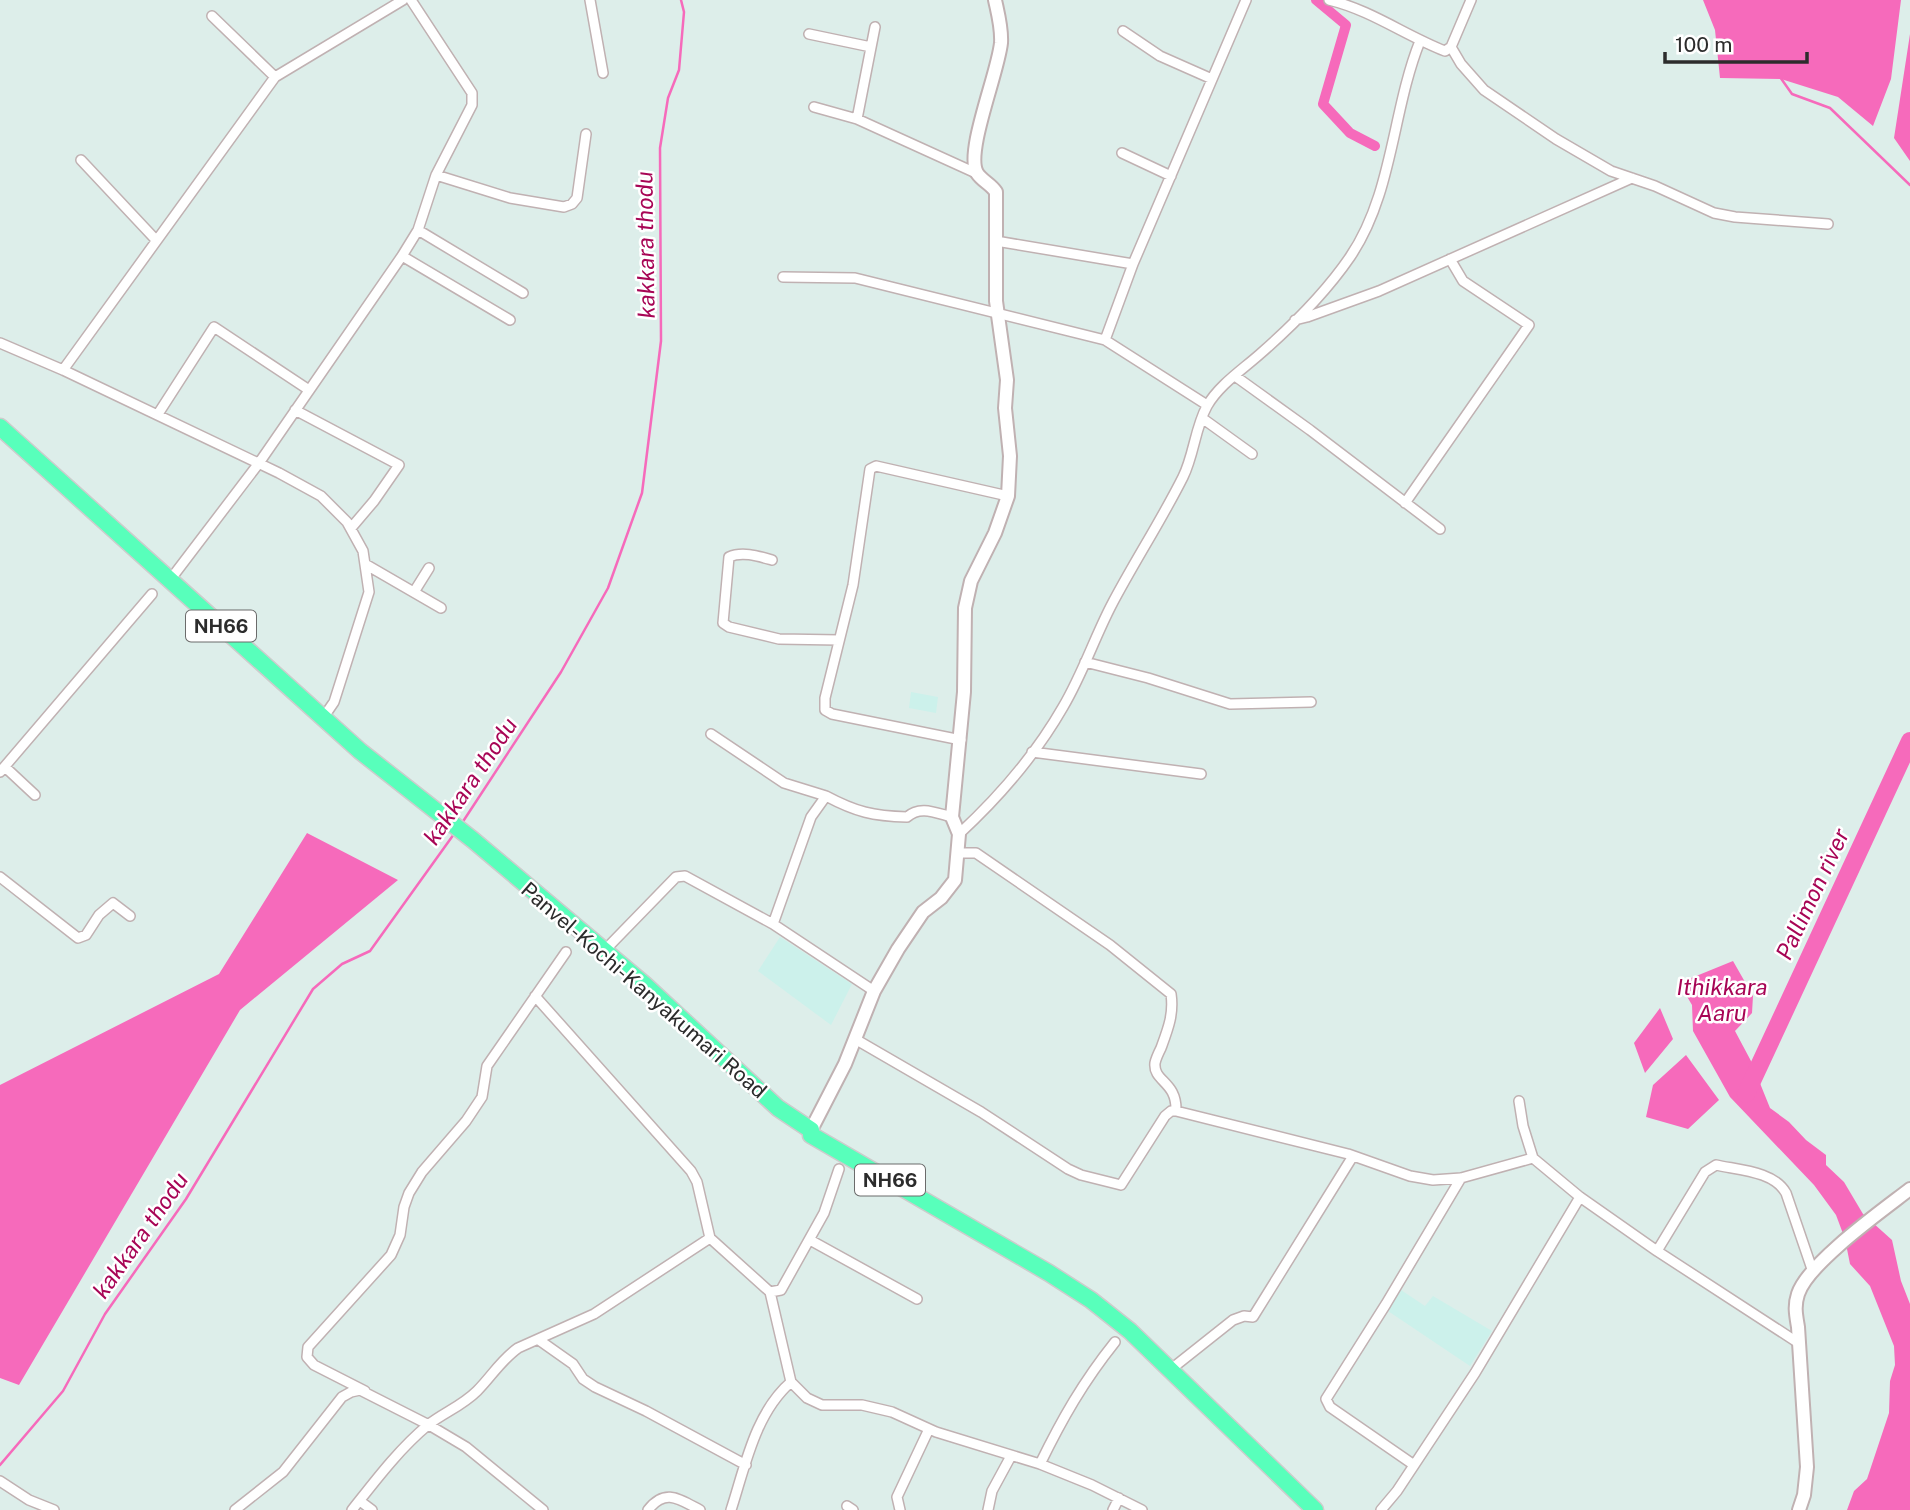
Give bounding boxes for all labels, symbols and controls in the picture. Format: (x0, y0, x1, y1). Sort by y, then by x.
scale bar (1665, 21, 1807, 65)
text: 100 m (1675, 32, 1732, 57)
water label: kakkara thodu (630, 171, 660, 319)
road number: NH66 (186, 610, 256, 642)
water label: kakkara thodu (418, 712, 522, 850)
water label: Pallimon river (1770, 824, 1854, 964)
street label: Panvel-Kochi-Kanyakumari Road (516, 877, 772, 1103)
water label: Ithikkara Aaru (1676, 973, 1768, 1026)
road number: NH66 (855, 1164, 925, 1196)
water label: kakkara thodu (87, 1167, 193, 1303)

